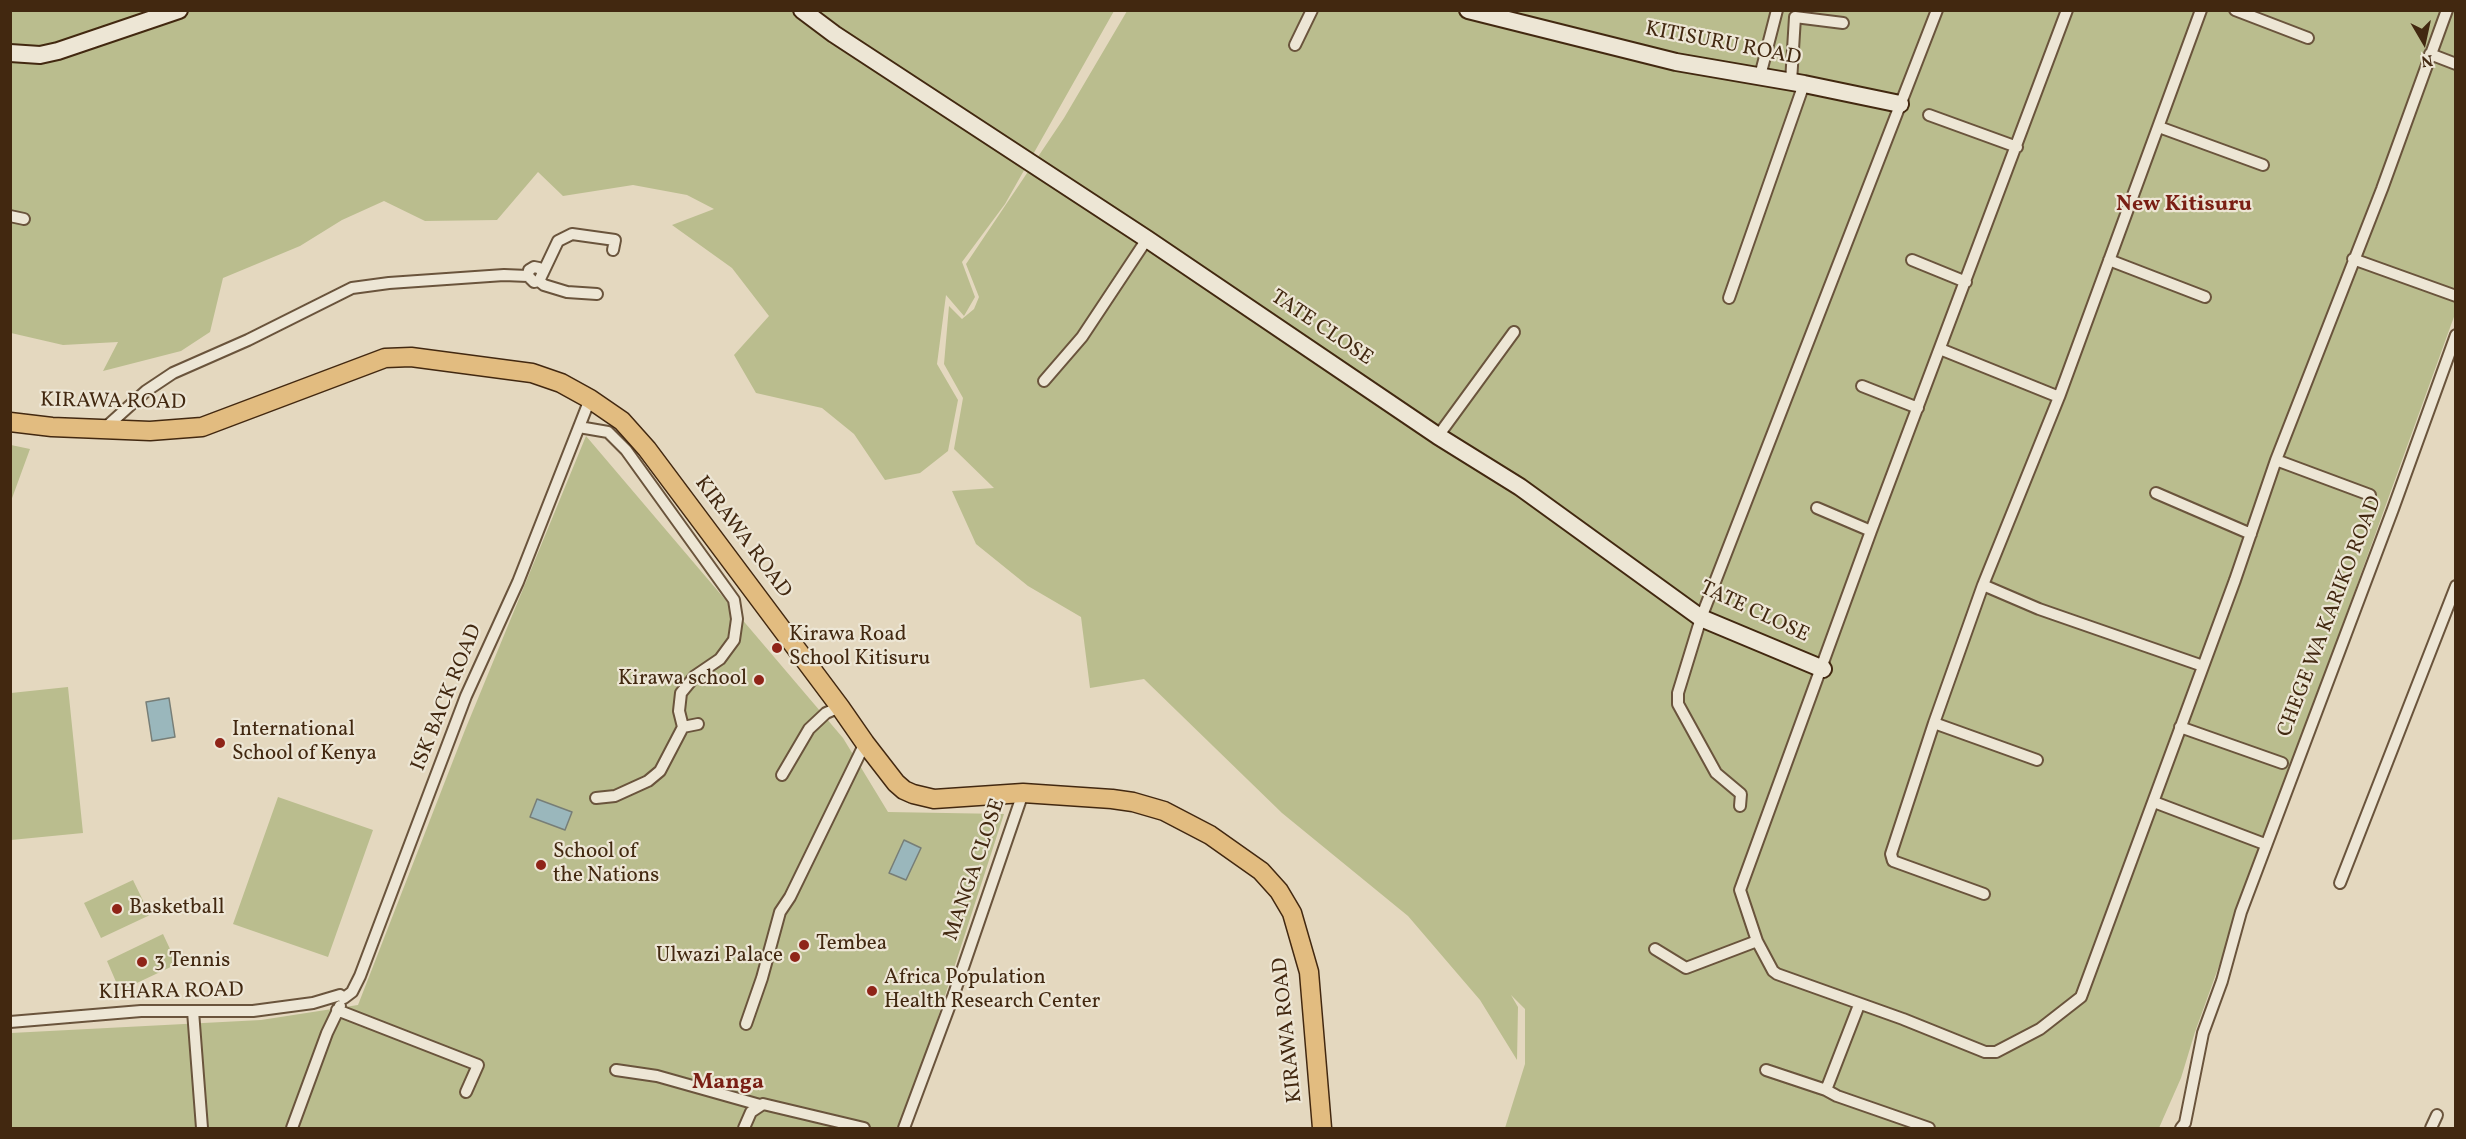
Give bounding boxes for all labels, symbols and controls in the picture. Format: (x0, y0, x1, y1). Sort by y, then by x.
north arrow (2394, 12, 2454, 72)
street label: KITISURU ROAD (1643, 18, 1803, 72)
text: N (2419, 48, 2434, 72)
district label: New Kitisuru (2116, 193, 2252, 219)
street label: TATE CLOSE (1265, 286, 1377, 372)
street label: KIRAWA ROAD (40, 389, 186, 417)
street label: KIRAWA ROAD (688, 472, 796, 604)
street label: CHEGE WA KARIKO ROAD (2273, 493, 2389, 741)
street label: TATE CLOSE (1695, 577, 1813, 649)
street label: ISK BACK ROAD (407, 621, 489, 775)
place label: Kirawa Road School Kitisuru (789, 623, 930, 673)
marker: Kirawa Road School Kitisuru (770, 641, 784, 655)
place label: Kirawa school (618, 667, 747, 693)
marker: Kirawa school (752, 673, 766, 687)
place label: International School of Kenya (232, 718, 377, 768)
marker: International School of Kenya (213, 736, 227, 750)
street label: MANGA CLOSE (940, 796, 1012, 944)
place label: School of the Nations (553, 840, 659, 890)
marker: School of the Nations (534, 858, 548, 872)
place label: Basketball (129, 896, 224, 922)
marker: Basketball (110, 902, 124, 916)
place label: Tembea (816, 932, 887, 958)
marker: Tembea (797, 938, 811, 952)
place label: Ulwazi Palace (656, 944, 783, 970)
place label: 3 Tennis (154, 949, 230, 975)
marker: Ulwazi Palace (788, 950, 802, 964)
marker: 3 Tennis (135, 955, 149, 969)
street label: KIRAWA ROAD (1269, 956, 1309, 1104)
place label: Africa Population Health Research Center (884, 966, 1100, 1016)
street label: KIHARA ROAD (98, 979, 244, 1007)
marker: Africa Population Health Research Center (865, 984, 879, 998)
district label: Manga (692, 1071, 764, 1097)

